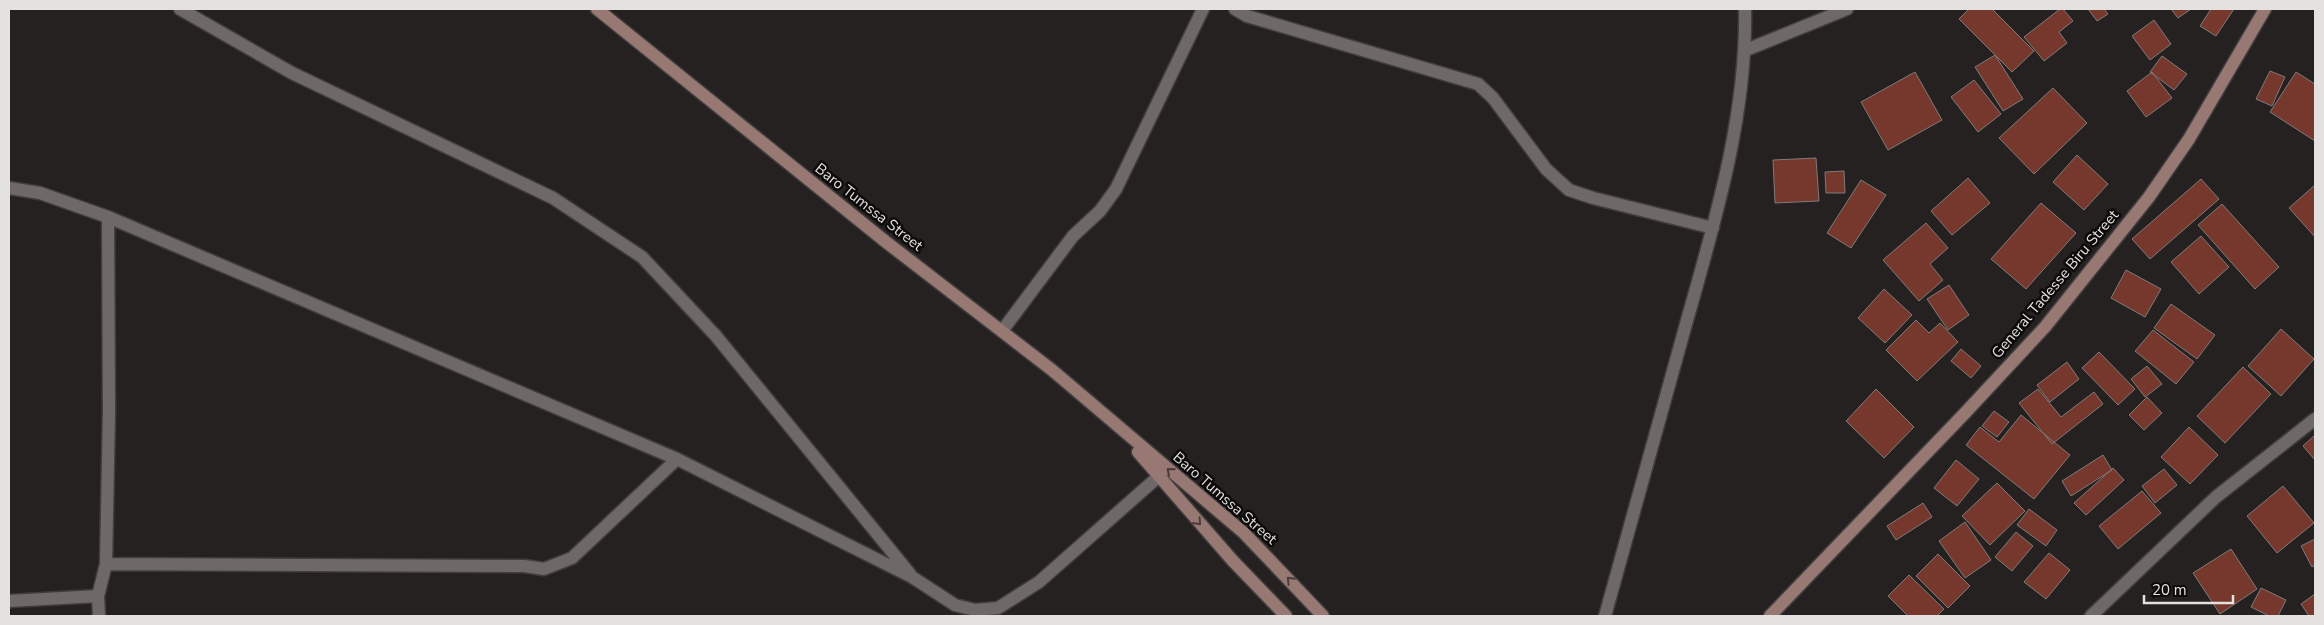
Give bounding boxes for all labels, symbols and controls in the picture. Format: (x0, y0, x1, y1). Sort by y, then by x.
street label: Baro Tumssa Street (811, 159, 928, 256)
street label: General Tadesse Biru Street (1987, 205, 2124, 362)
street label: Baro Tumssa Street (1169, 447, 1282, 549)
one-way arrow (1166, 468, 1175, 477)
one-way arrow (1192, 516, 1201, 525)
scale bar (2144, 572, 2233, 604)
one-way arrow (1287, 577, 1296, 586)
text: 20 m (2152, 580, 2187, 600)

